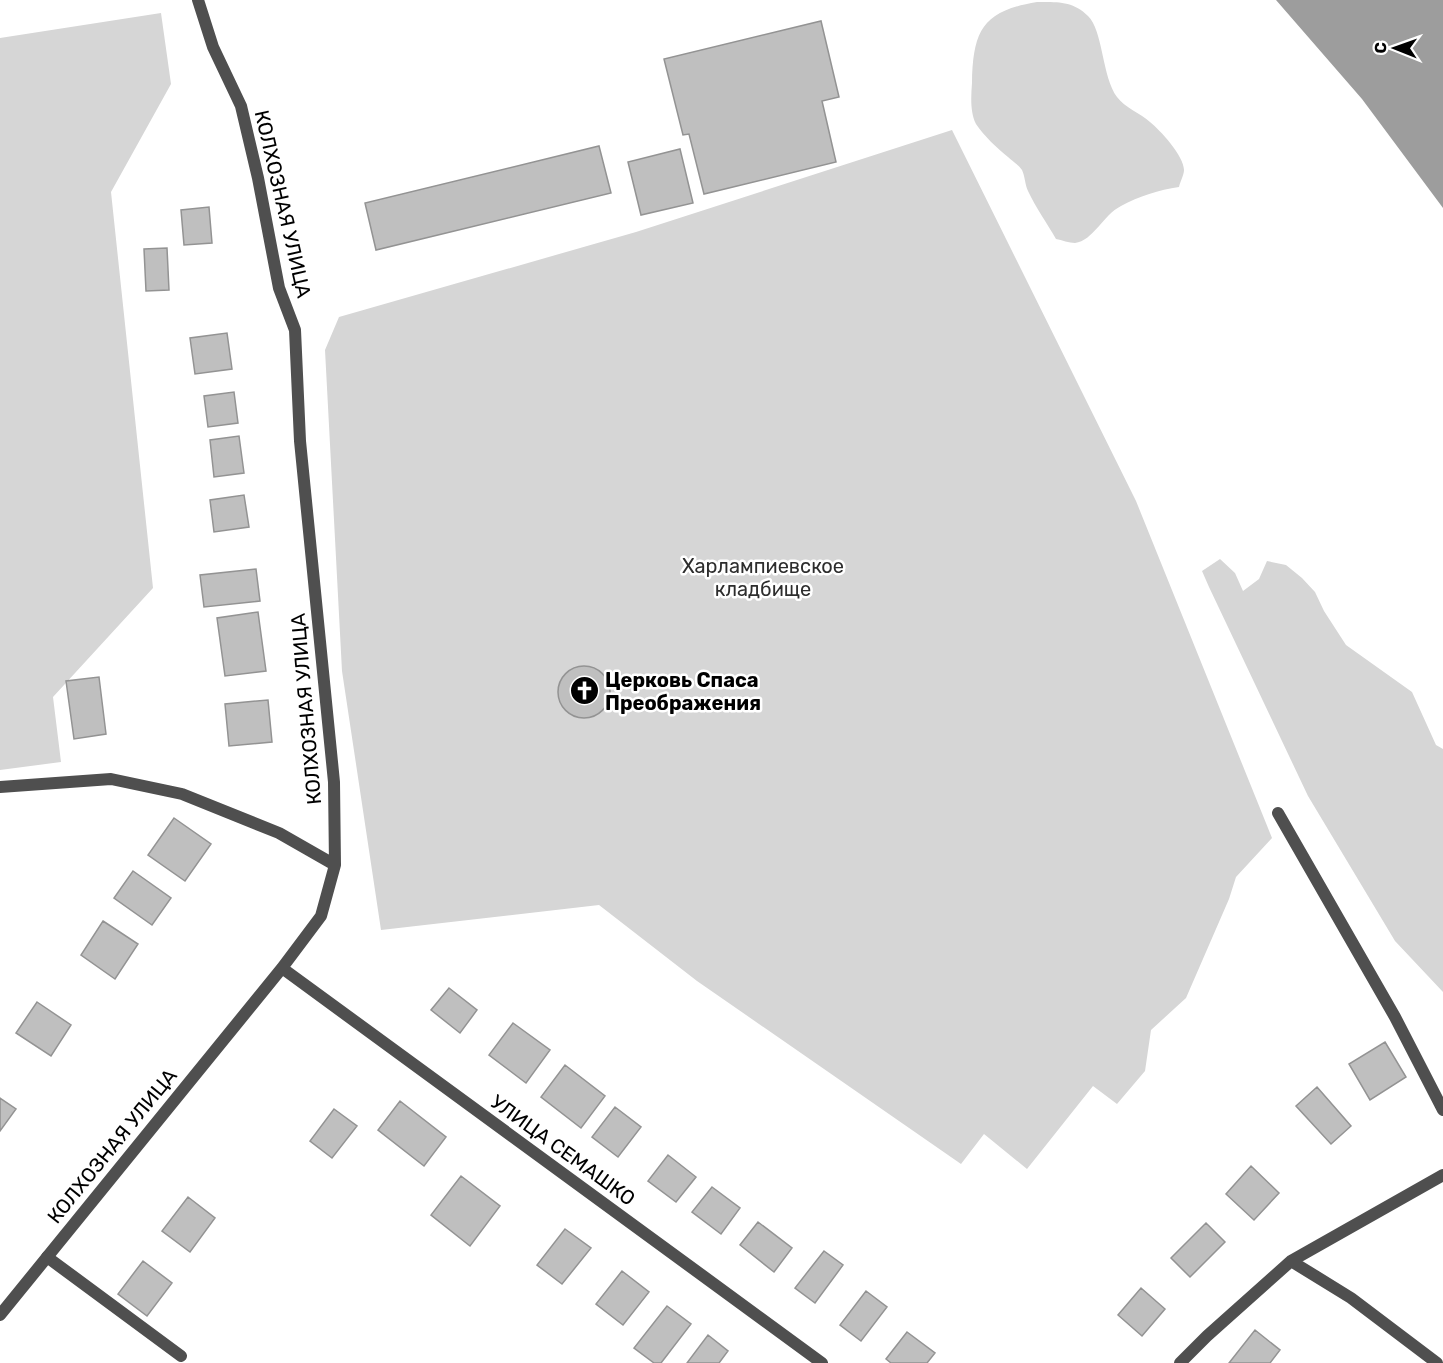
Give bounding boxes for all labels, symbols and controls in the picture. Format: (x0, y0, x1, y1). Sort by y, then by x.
north arrow (1365, 18, 1425, 78)
text: С (1371, 42, 1390, 54)
street label: КОЛХОЗНАЯ УЛИЦА (250, 108, 316, 300)
park label: Харлампиевское кладбище (682, 554, 844, 601)
street label: КОЛХОЗНАЯ УЛИЦА (286, 612, 326, 806)
place label: Церковь Спаса Преображения (605, 668, 761, 715)
church icon: Церковь Спаса Преображения (568, 675, 600, 707)
street label: КОЛХОЗНАЯ УЛИЦА (42, 1064, 182, 1228)
street label: УЛИЦА СЕМАШКО (486, 1090, 640, 1210)

